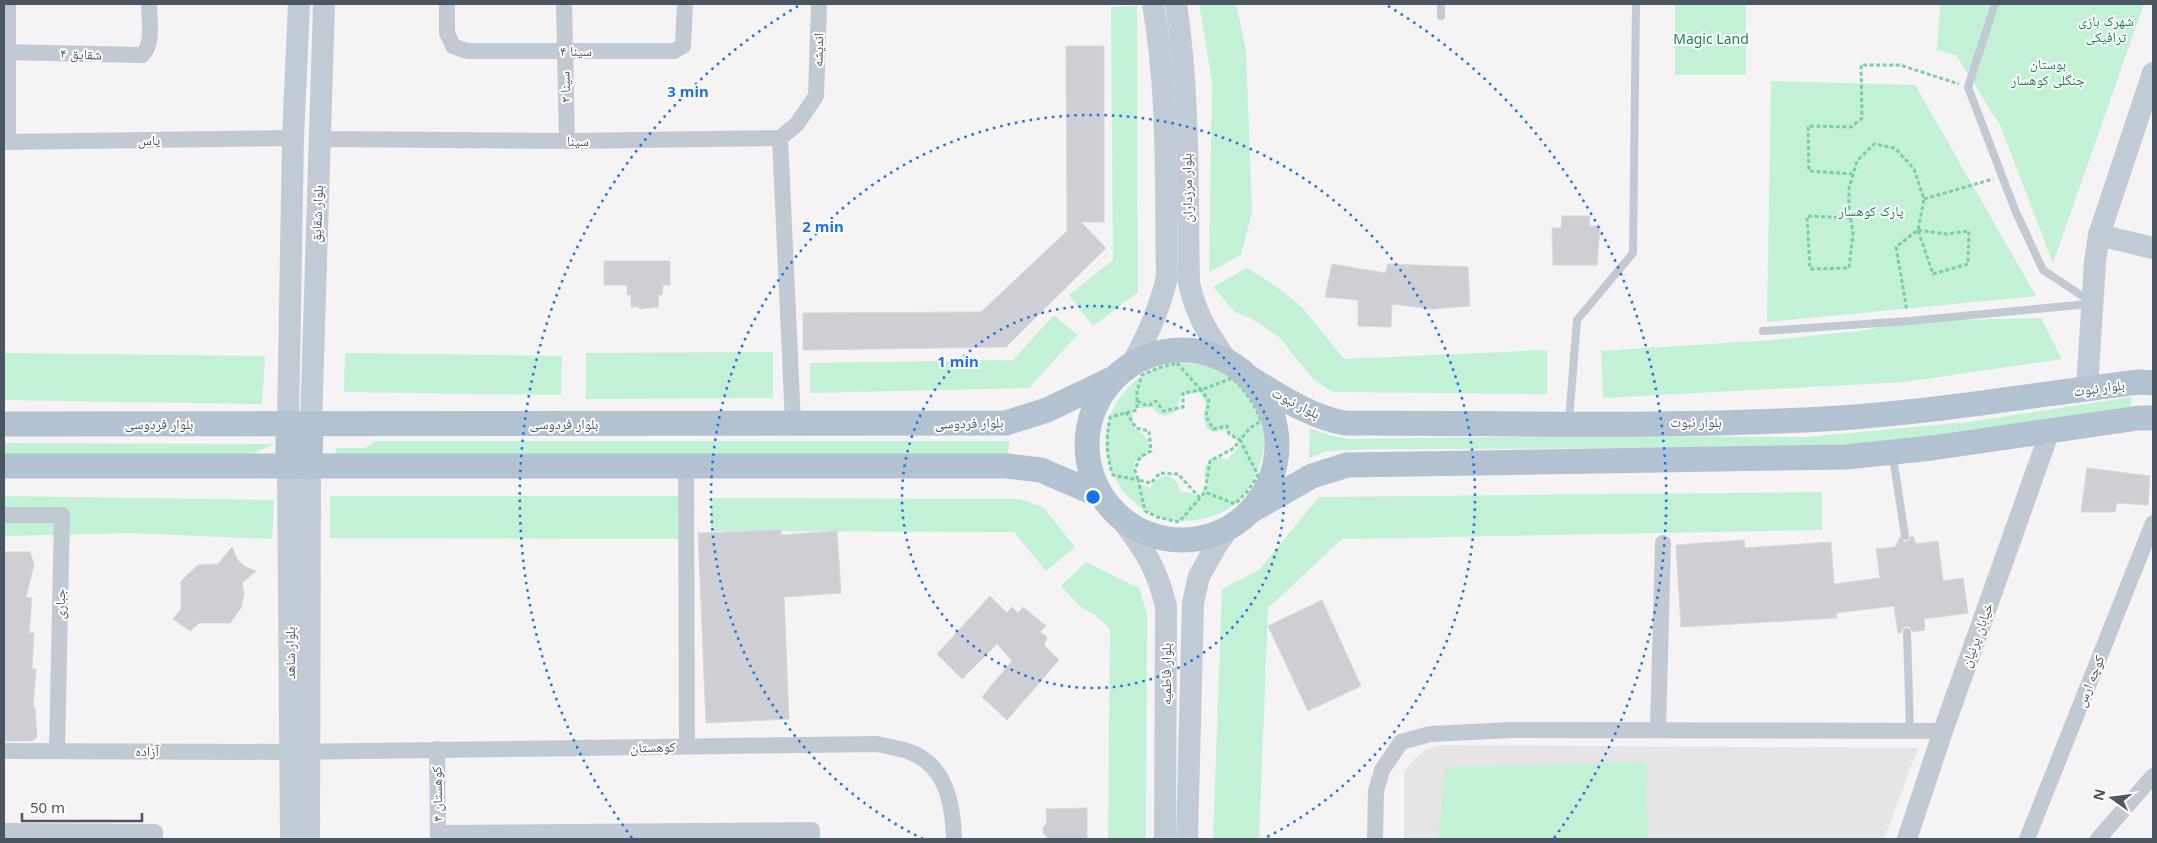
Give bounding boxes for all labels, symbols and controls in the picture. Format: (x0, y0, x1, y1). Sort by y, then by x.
park label: شهرک بازی ترافیکی (2078, 11, 2134, 46)
park label: Magic Land (1673, 29, 1749, 48)
street label: اندیشه (807, 33, 828, 67)
street label: سینا ۴ (560, 41, 592, 60)
street label: شقایق ۴ (60, 43, 102, 65)
park label: بوستان جنگلی کوهسار (2010, 54, 2085, 89)
street label: سینا ۲ (554, 71, 575, 103)
text: 3 min (667, 81, 709, 101)
street label: یاس (138, 130, 161, 149)
street label: سینا (567, 131, 589, 150)
street label: بلوار مرزداران (1176, 153, 1197, 223)
street label: بلوار شقایق (306, 184, 328, 243)
park label: پارک کوهسار (1837, 201, 1904, 220)
text: 2 min (802, 216, 844, 236)
text: 1 min (937, 351, 979, 371)
street label: بلوار نبوت (2072, 374, 2126, 400)
street label: بلوار نبوت (1269, 382, 1324, 423)
street label: بلوار فردوسی (934, 412, 1004, 433)
street label: بلوار نبوت (1670, 412, 1722, 431)
street label: بلوار فردوسی (125, 414, 194, 433)
street label: بلوار فردوسی (530, 414, 599, 433)
centre of rings (1084, 488, 1102, 506)
street label: جباری (50, 588, 69, 619)
street label: خیابان پرنیان (1956, 600, 1997, 670)
street label: بلوار شاهد (280, 626, 299, 679)
street label: بلوار فاطمیه (1156, 643, 1175, 705)
street label: کوچه ارس (2071, 652, 2109, 709)
street label: کوهستان (630, 737, 676, 756)
street label: آزاده (135, 741, 159, 760)
street label: کوهستان ۴ (427, 766, 446, 822)
north arrow (2087, 773, 2137, 823)
text: N (2088, 787, 2109, 803)
scale bar (22, 790, 142, 822)
text: 50 m (30, 797, 65, 817)

